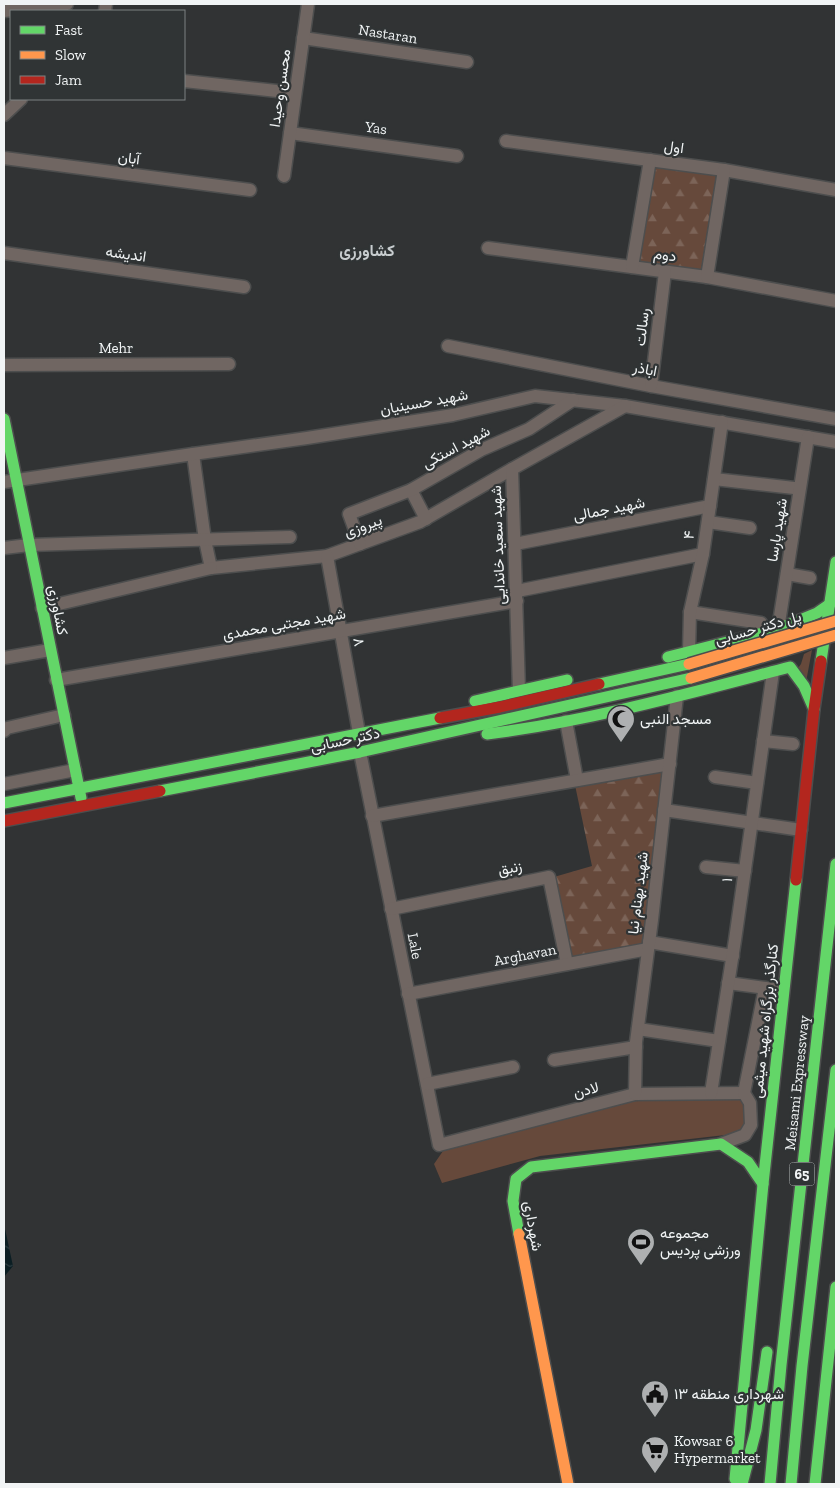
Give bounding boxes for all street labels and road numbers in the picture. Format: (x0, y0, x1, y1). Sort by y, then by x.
street label: Nastaran (357, 20, 419, 48)
street label: محسن وحیدا (266, 48, 295, 128)
street label: Yas (363, 117, 388, 138)
street label: اول (663, 137, 685, 157)
street label: آبان (117, 148, 143, 168)
street label: اندیشه (105, 242, 147, 266)
street label: دوم (652, 245, 678, 266)
street label: رسالت (631, 307, 653, 347)
street label: Mehr (99, 339, 133, 357)
street label: اباذر (630, 358, 659, 380)
street label: شهید حسینیان (379, 385, 469, 419)
street label: شهید استکی (419, 421, 494, 473)
street label: شهید سعید خاندایی (487, 485, 510, 605)
street label: شهید جمالی (572, 493, 647, 526)
street label: شهید پارسا (763, 497, 792, 563)
street label: پیروزی (342, 511, 385, 542)
street label: ۴ (679, 529, 699, 540)
street label: کشاورزی (43, 583, 72, 637)
street label: شهید مجتبی محمدی (221, 604, 347, 645)
street label: پل دکتر حسابی (713, 607, 804, 650)
street label: ۸ (349, 636, 369, 648)
street label: دکتر حسابی (309, 724, 382, 757)
street label: شهید بهنام نیا (624, 851, 653, 935)
street label: زنبق (496, 857, 524, 880)
street label: ۱ (718, 877, 736, 883)
street label: Lale (404, 931, 426, 961)
street label: Arghavan (492, 940, 558, 970)
street label: کنارگذر بزرگراه شهید میثمی (748, 943, 783, 1099)
street label: Meisami Expressway (781, 1014, 813, 1151)
street label: لادن (571, 1078, 601, 1102)
road number: 65 (790, 1162, 814, 1186)
street label: شهرداری (519, 1200, 546, 1253)

